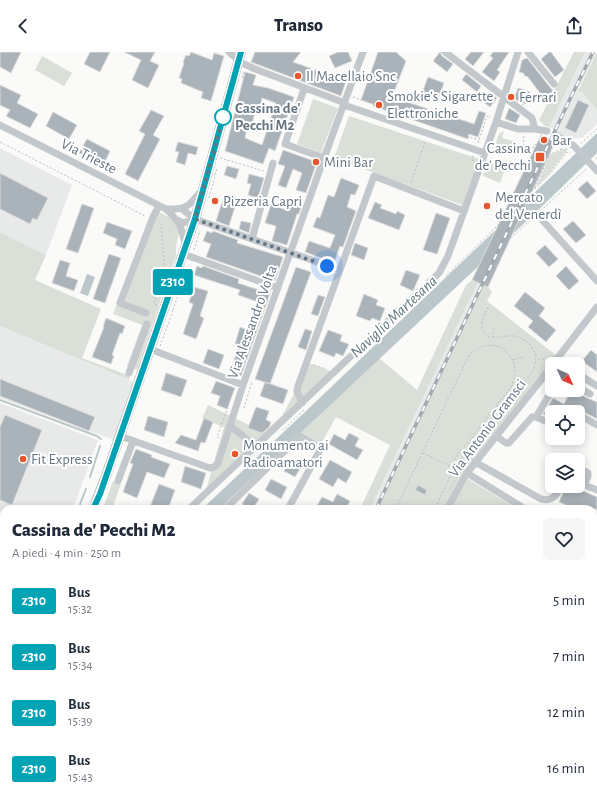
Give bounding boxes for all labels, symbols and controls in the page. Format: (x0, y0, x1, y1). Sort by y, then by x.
icon: back (12, 15, 34, 37)
icon: share (563, 15, 585, 37)
text: Transo (274, 17, 323, 35)
place label: Il Macellaio Snc (306, 69, 396, 84)
marker: Il Macellaio Snc (293, 71, 303, 81)
place label: Smokie's Sigarette Elettroniche (387, 89, 494, 121)
place label: Ferrari (519, 90, 557, 105)
marker: Ferrari (506, 92, 516, 102)
marker: Smokie's Sigarette Elettroniche (374, 100, 384, 110)
place label: Cassina de' Pecchi M2 (235, 101, 301, 133)
marker: Cassina de' Pecchi M2 (214, 108, 232, 126)
place label: Bar (552, 133, 572, 148)
marker: Bar (539, 135, 549, 145)
street label: Via Trieste (58, 136, 119, 177)
place label: Cassina de' Pecchi (475, 141, 531, 173)
marker: Cassina de' Pecchi (534, 151, 546, 163)
place label: Mini Bar (324, 155, 373, 170)
marker: Mini Bar (311, 157, 321, 167)
place label: Mercato del Venerdì (495, 190, 562, 222)
place label: Pizzeria Capri (223, 194, 302, 209)
marker: Pizzeria Capri (210, 196, 220, 206)
marker: Mercato del Venerdì (482, 201, 492, 211)
your location (317, 256, 337, 276)
street label: Via Alessandro Volta (225, 263, 280, 381)
line badge: z310 (145, 269, 201, 295)
water label: Naviglio Martesana (347, 273, 440, 361)
text: z310 (161, 275, 185, 289)
north arrow (545, 357, 585, 397)
map controls (545, 357, 585, 493)
street label: Via Antonio Gramsci (446, 377, 529, 480)
button: locate (545, 405, 585, 445)
place label: Monumento ai Radioamatori (243, 438, 329, 470)
marker: Monumento ai Radioamatori (230, 449, 240, 459)
place label: Fit Express (31, 452, 93, 467)
button: layers (545, 453, 585, 493)
marker: Fit Express (18, 454, 28, 464)
button: heart (543, 518, 585, 560)
text: Cassina de' Pecchi M2 (12, 521, 176, 540)
text: A piedi · 4 min · 250 m (12, 547, 121, 560)
text: Bus (68, 585, 90, 600)
text: 5 min (553, 593, 585, 608)
text: z310 (22, 594, 46, 608)
text: 15:32 (68, 603, 92, 616)
text: Bus (68, 641, 90, 656)
text: 7 min (553, 649, 585, 664)
text: z310 (22, 650, 46, 664)
text: 15:34 (68, 659, 93, 672)
text: Bus (68, 697, 90, 712)
text: 12 min (547, 705, 585, 720)
text: z310 (22, 706, 46, 720)
text: 15:39 (68, 715, 92, 728)
text: Bus (68, 753, 90, 768)
text: 16 min (547, 761, 585, 776)
text: z310 (22, 762, 46, 776)
text: 15:43 (68, 771, 93, 784)

